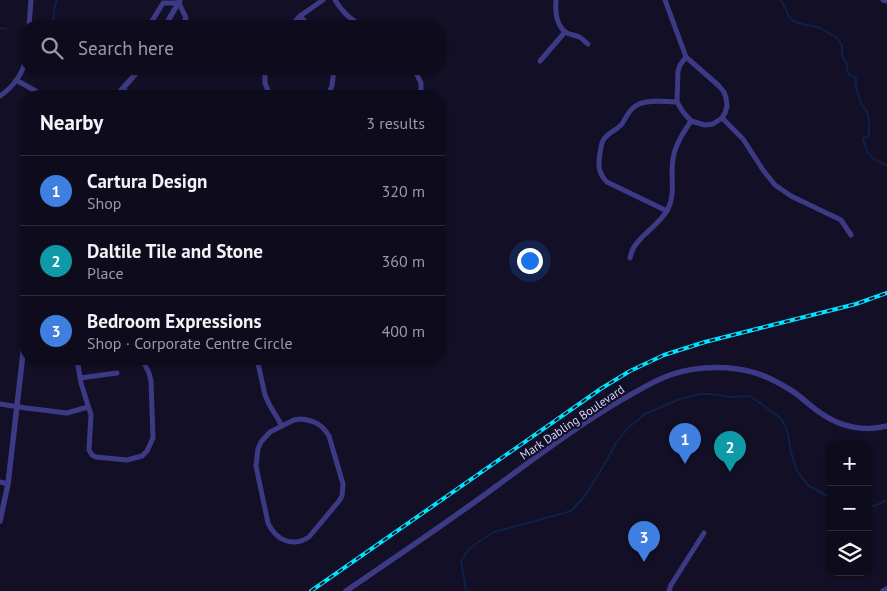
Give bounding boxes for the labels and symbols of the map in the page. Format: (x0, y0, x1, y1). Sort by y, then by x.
your location (517, 248, 543, 274)
street label: Mark Dabling Boulevard (517, 381, 627, 463)
pin: 1 (669, 423, 701, 464)
pin: 2 (714, 431, 746, 472)
pin: 3 (628, 521, 660, 562)

